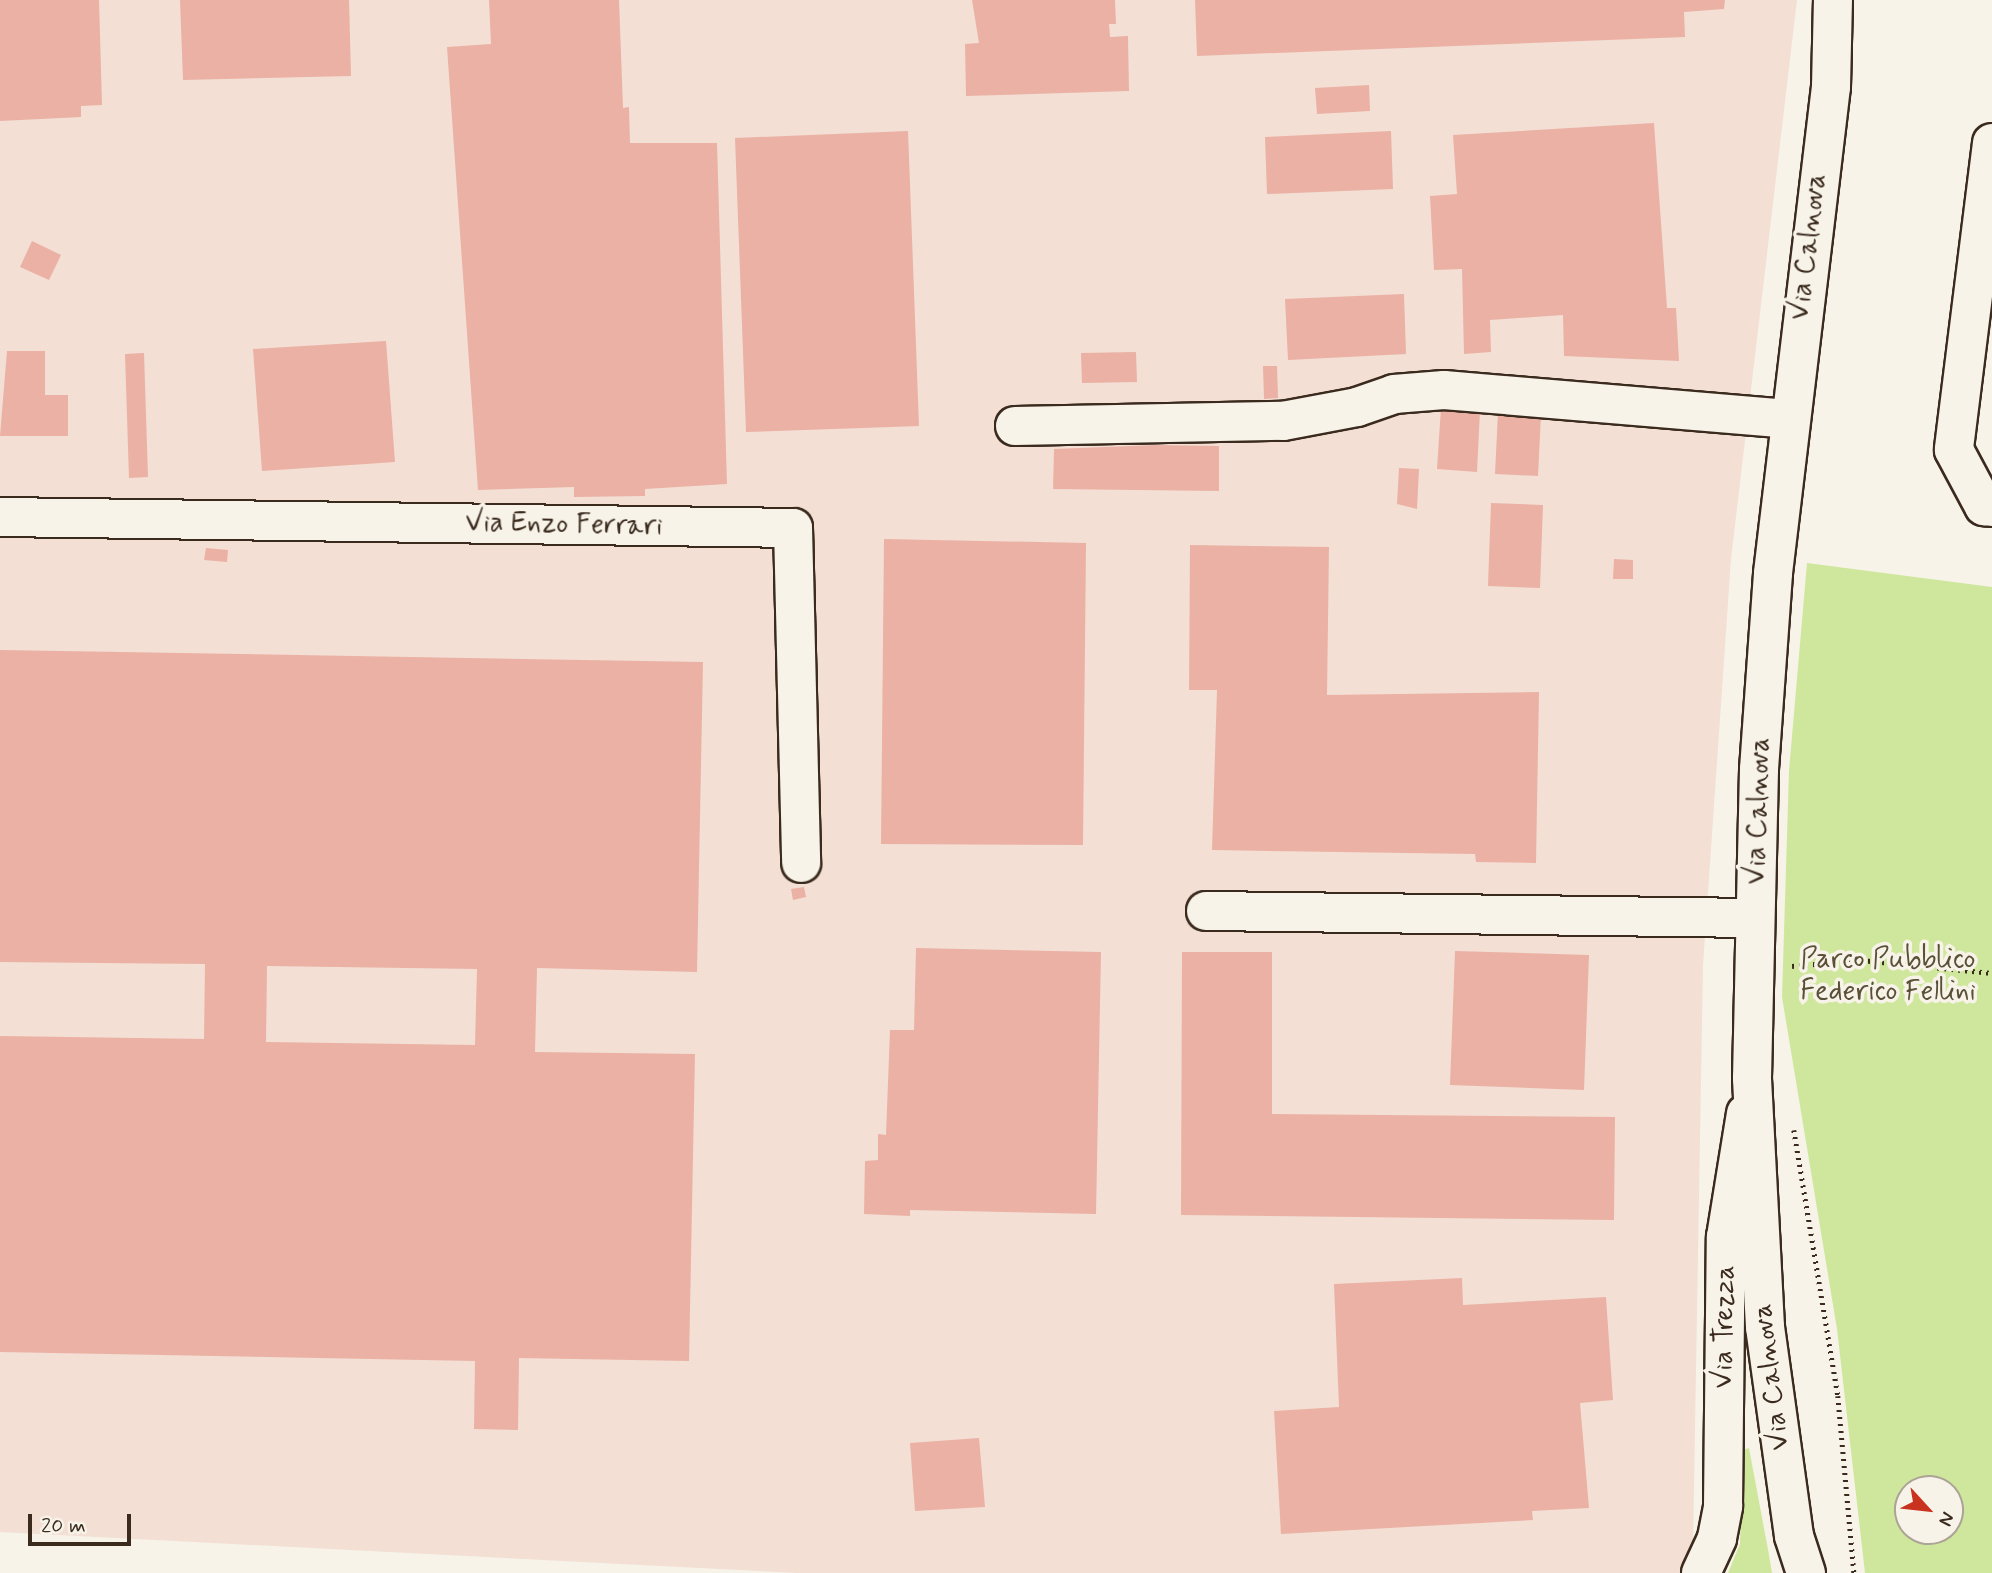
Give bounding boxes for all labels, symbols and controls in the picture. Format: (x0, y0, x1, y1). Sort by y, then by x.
street label: Via Calnova (1783, 173, 1835, 321)
street label: Via Enzo Ferrari (467, 507, 661, 543)
street label: Via Calnova (1740, 738, 1778, 884)
park label: Parco Pubblico Federico Fellini (1800, 943, 1976, 1009)
street label: Via Trezza (1707, 1265, 1743, 1389)
street label: Via Calnova (1746, 1303, 1798, 1451)
north arrow (1894, 1475, 1964, 1545)
scale bar (32, 1500, 135, 1544)
text: N (1932, 1508, 1960, 1530)
text: 20 m (41, 1512, 86, 1540)

